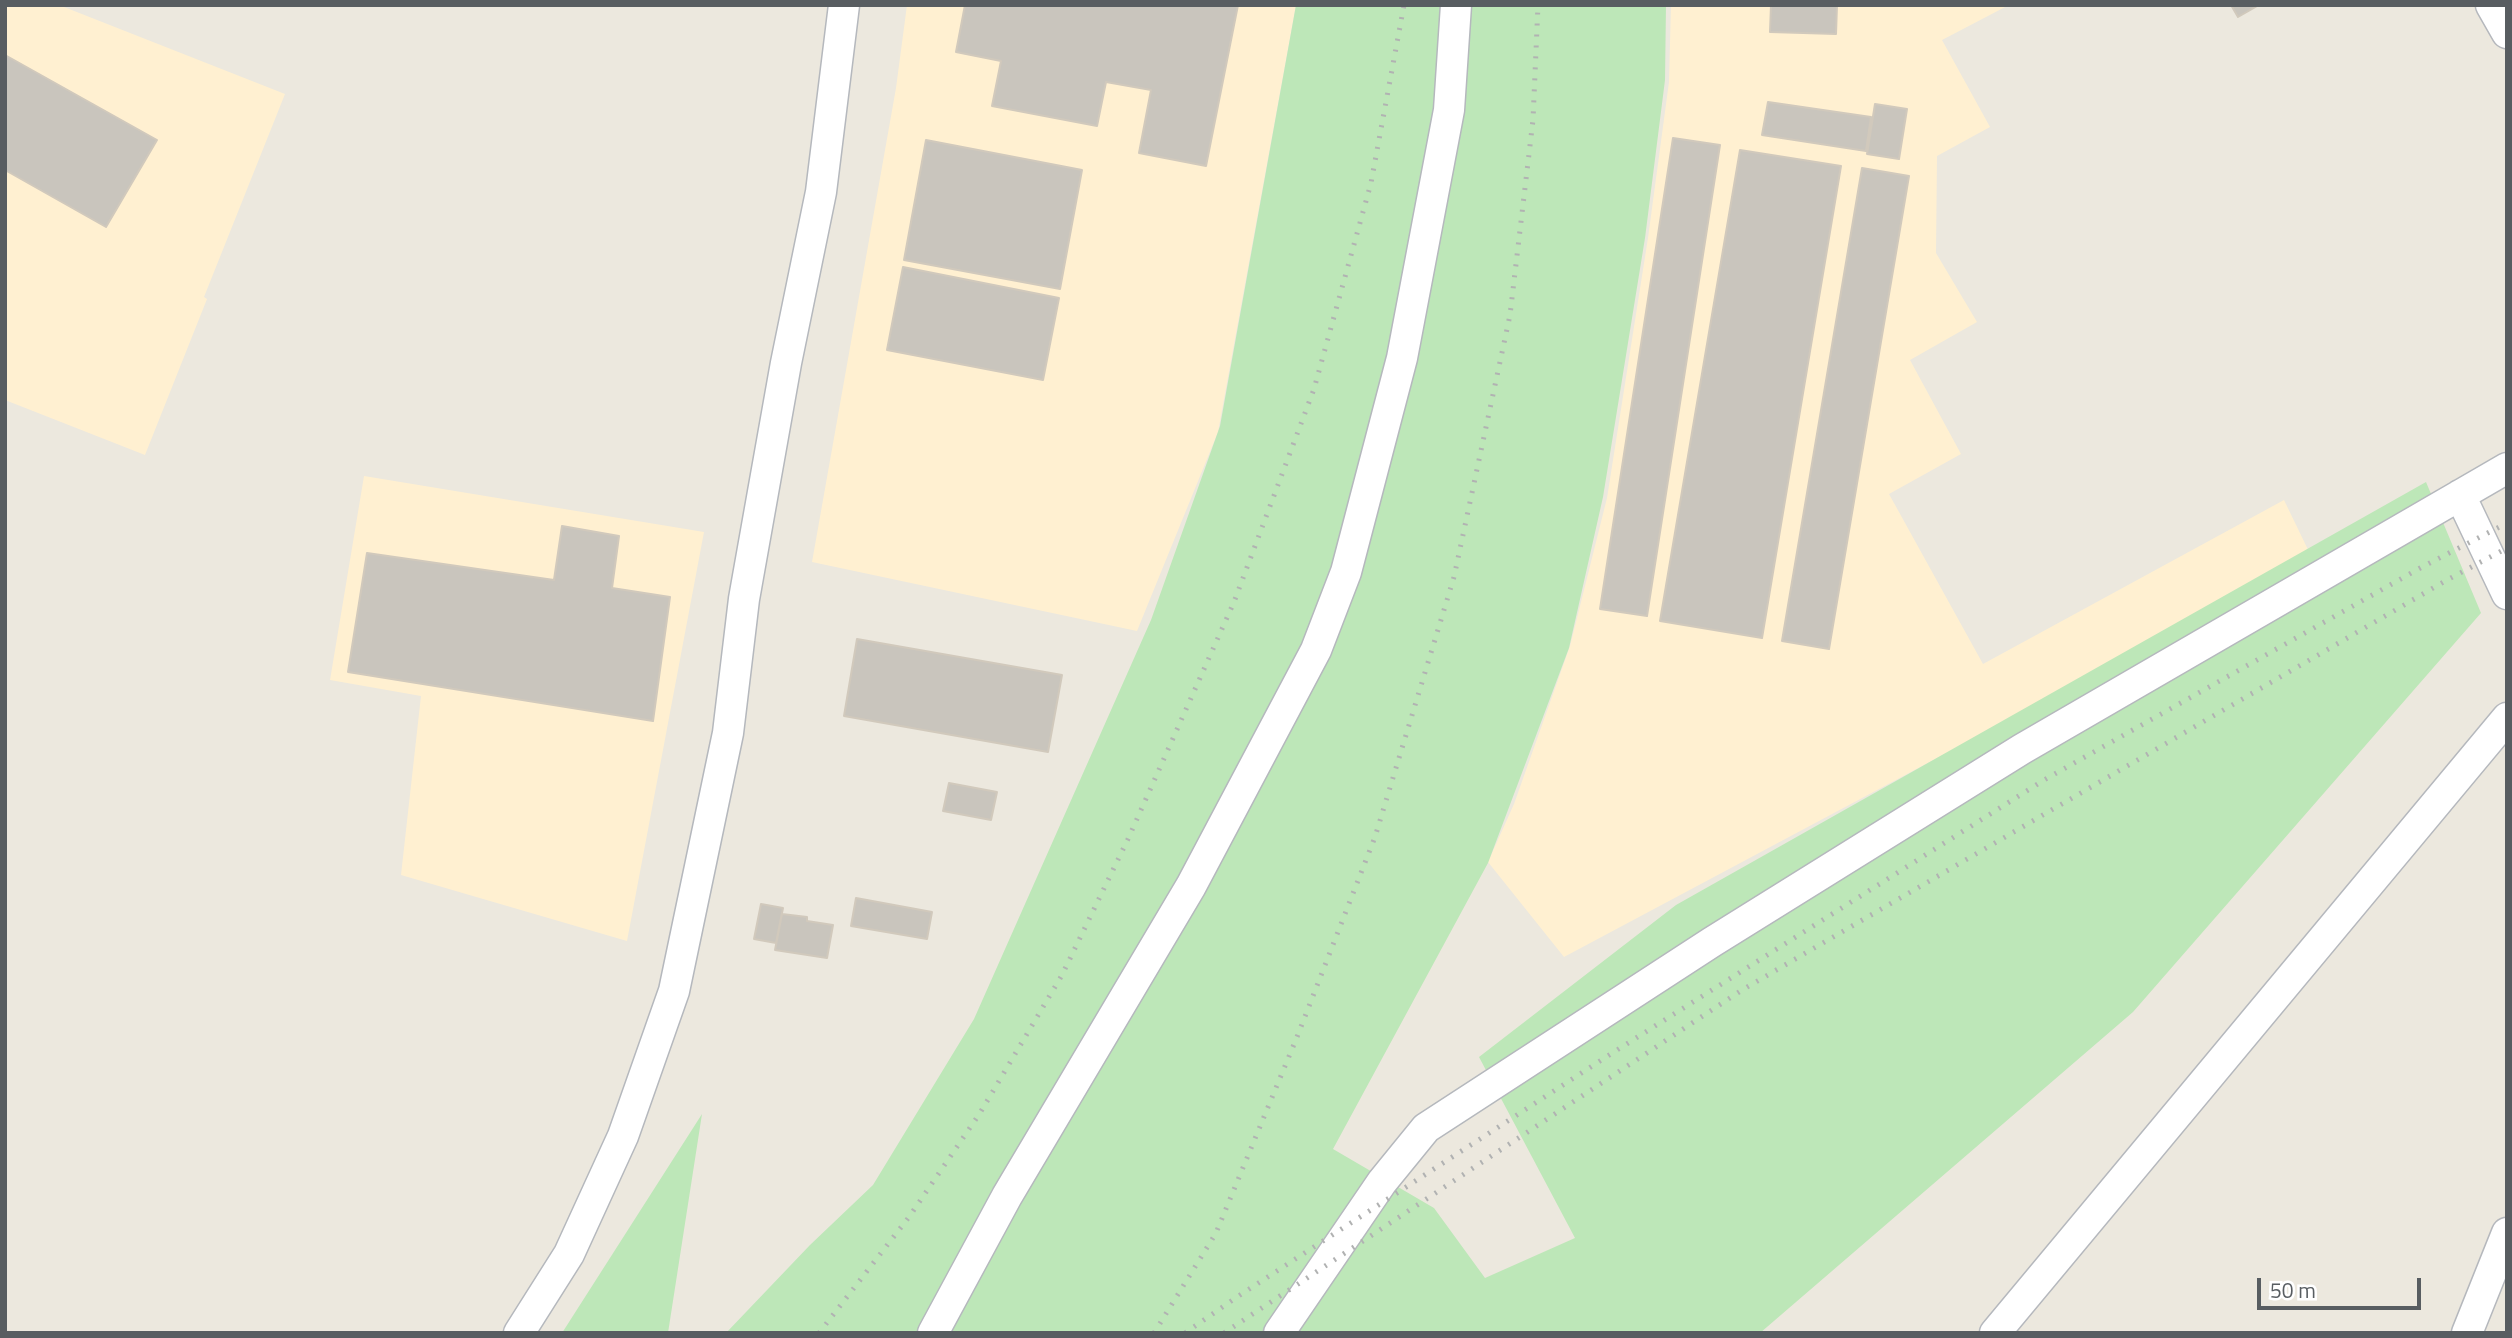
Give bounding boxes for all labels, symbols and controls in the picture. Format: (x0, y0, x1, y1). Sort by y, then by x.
scale bar (2260, 1264, 2424, 1308)
text: 50 m (2270, 1274, 2316, 1306)

